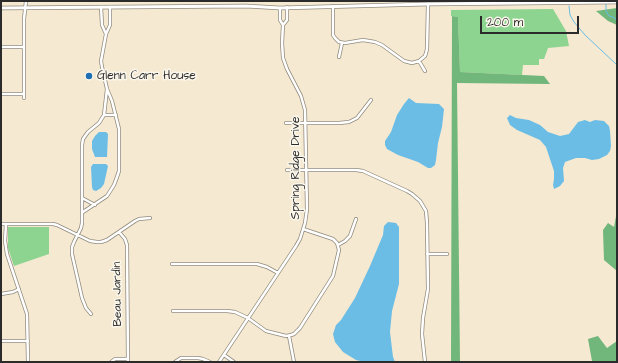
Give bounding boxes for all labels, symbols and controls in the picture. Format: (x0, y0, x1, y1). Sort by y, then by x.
scale bar (482, 8, 581, 34)
text: 200 m (487, 14, 523, 31)
place label: Glenn Carr House (97, 69, 196, 83)
marker: Glenn Carr House (84, 71, 94, 81)
street label: Spring Ridge Drive (289, 117, 303, 219)
street label: Beau Jardin (110, 261, 126, 327)

